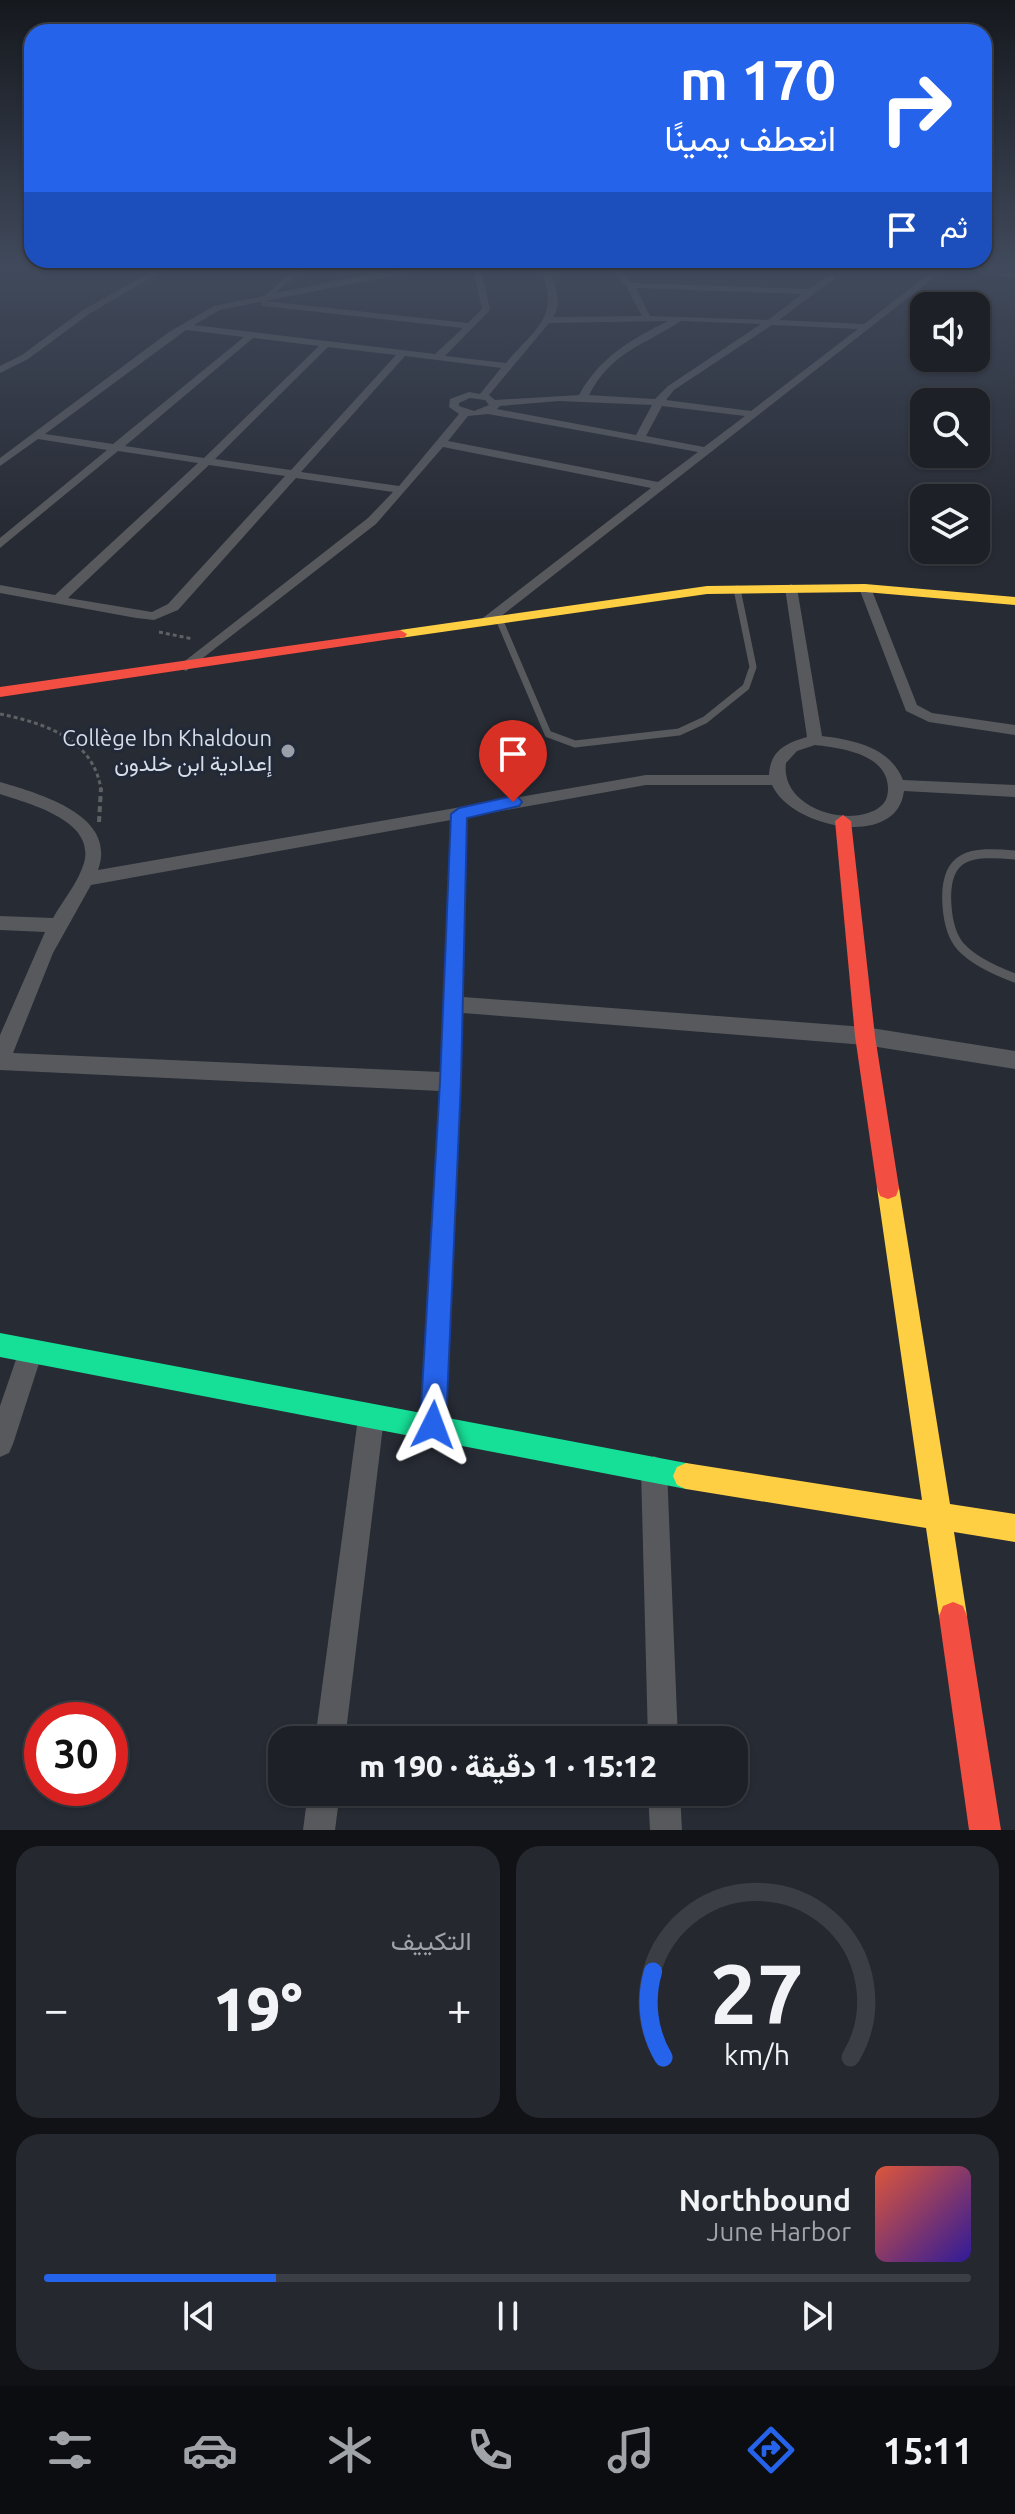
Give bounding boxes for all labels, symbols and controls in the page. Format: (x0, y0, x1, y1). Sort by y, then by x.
text: 170 m (680, 48, 836, 111)
icon: right (864, 56, 968, 160)
text: انعطف يمينًا (664, 117, 836, 158)
icon: arrive (880, 208, 924, 252)
text: ثم (940, 210, 968, 244)
map controls (910, 292, 990, 564)
button: sound (910, 292, 990, 372)
button: search (910, 388, 990, 468)
button: layers (910, 484, 990, 564)
pin (479, 720, 547, 802)
place label: Collège Ibn Khaldoun إعدادية ابن خلدون (62, 725, 272, 778)
icon: arrive (491, 732, 535, 776)
marker: Collège Ibn Khaldoun إعدادية ابن خلدون (279, 742, 297, 760)
position arrow (391, 1383, 475, 1467)
speed limit sign: 30 (24, 1702, 128, 1806)
text: 15:12 · 1 دقيقة · 190 m (359, 1749, 657, 1783)
text: التكييف (391, 1926, 472, 1955)
text: 27 (710, 1946, 804, 2040)
text: 19° (213, 1975, 302, 2042)
text: − (44, 1984, 69, 2033)
text: + (447, 1984, 472, 2033)
text: km/h (724, 2038, 790, 2070)
text: Northbound (679, 2183, 851, 2217)
text: June Harbor (707, 2217, 851, 2246)
icon: previous (177, 2294, 221, 2338)
icon: pause (486, 2294, 530, 2338)
icon: next (795, 2294, 839, 2338)
icon: filters (42, 2422, 98, 2478)
icon: car (182, 2422, 238, 2478)
icon: climate (322, 2422, 378, 2478)
icon: phone (462, 2422, 518, 2478)
icon: music (603, 2422, 659, 2478)
icon: directions (743, 2422, 799, 2478)
text: 15:11 (883, 2430, 973, 2471)

